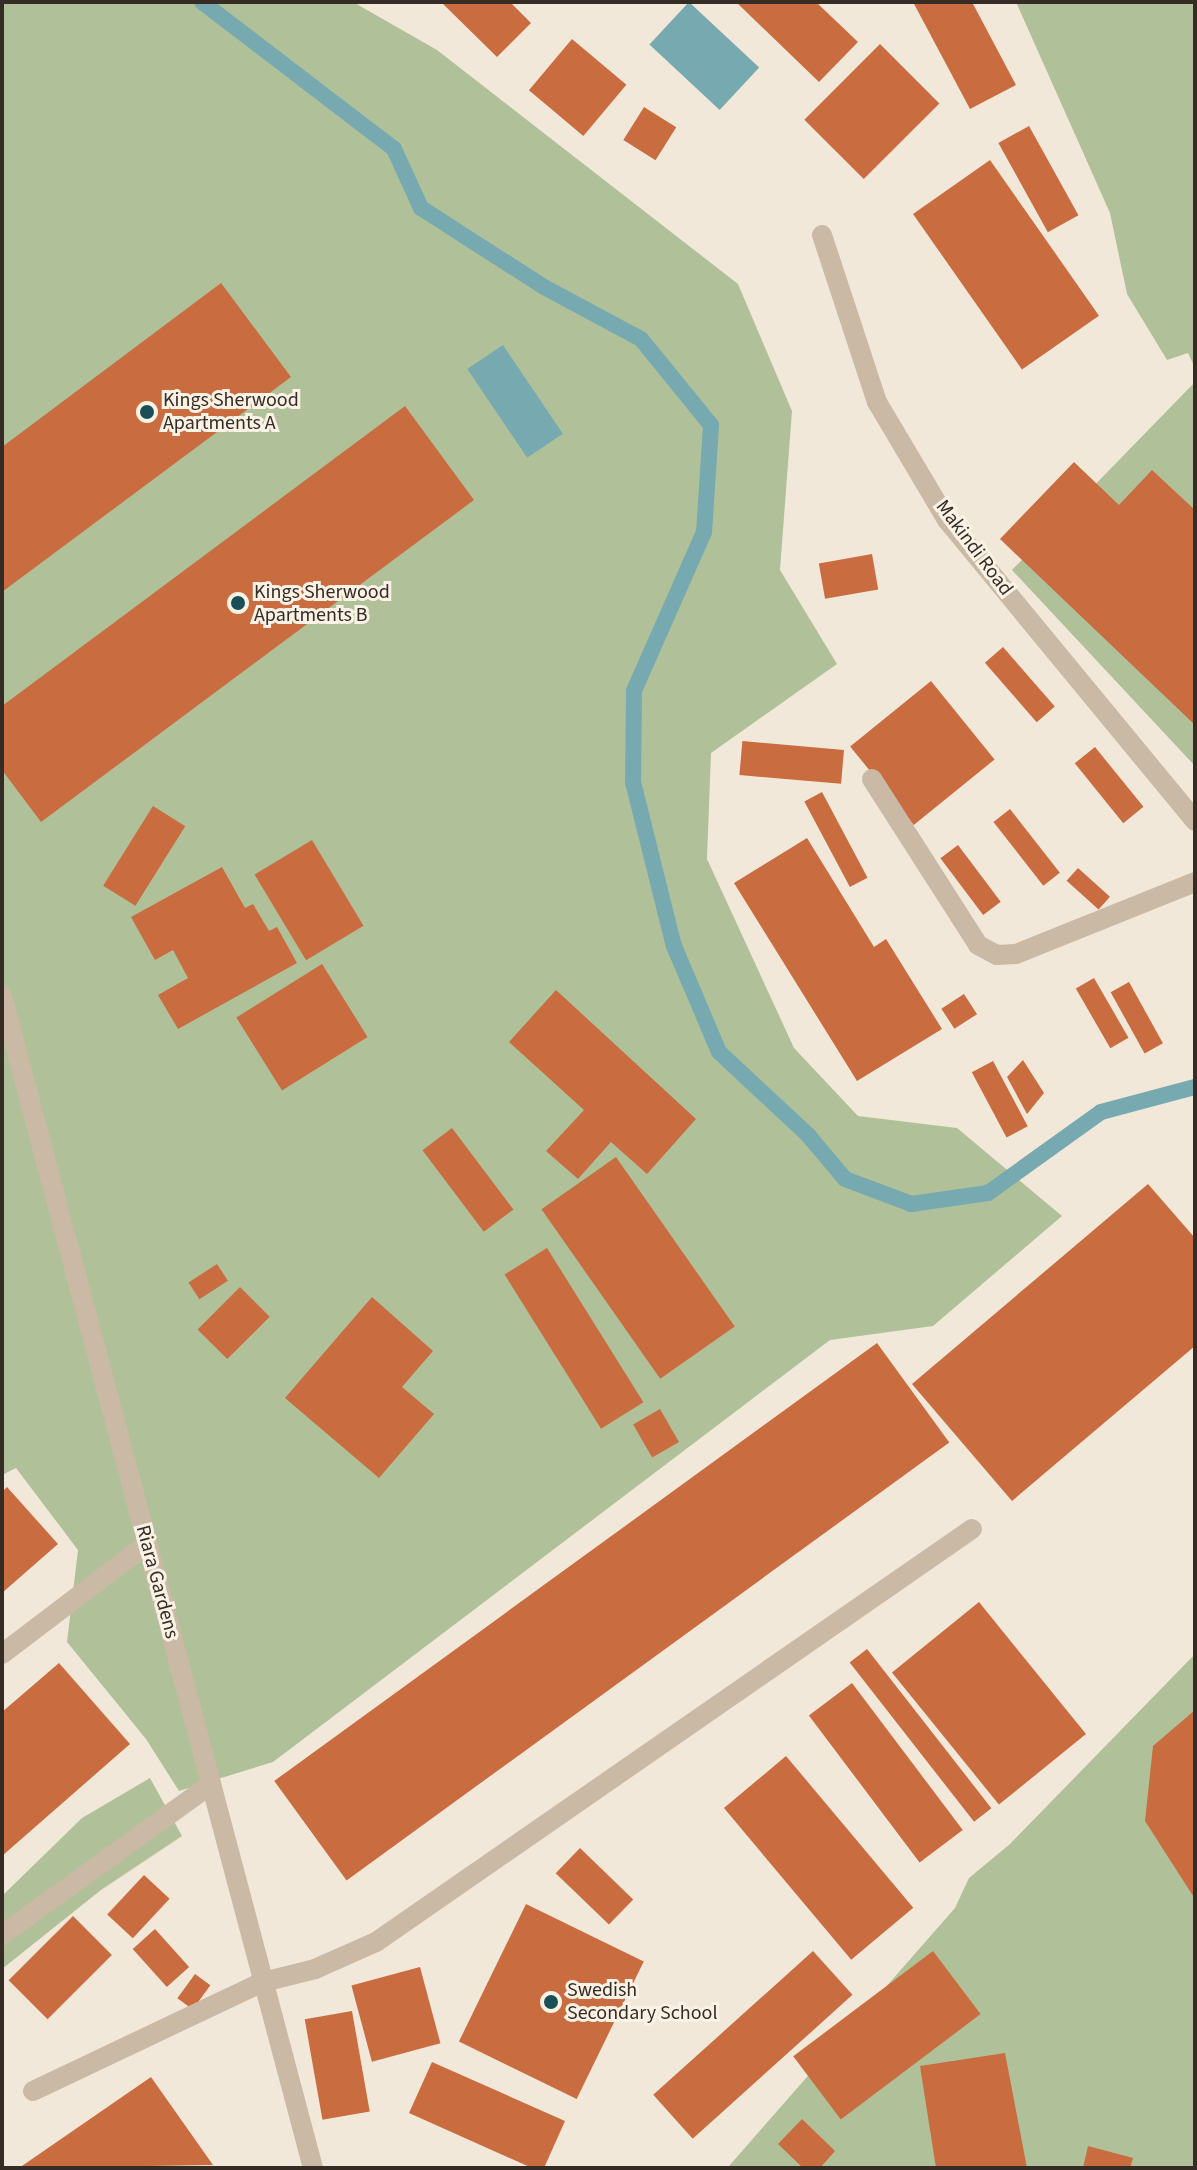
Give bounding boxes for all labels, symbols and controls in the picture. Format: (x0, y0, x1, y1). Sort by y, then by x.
place label: Kings Sherwood Apartments A (163, 388, 299, 435)
marker: Kings Sherwood Apartments A (138, 403, 156, 421)
street label: Makindi Road (930, 496, 1018, 600)
place label: Kings Sherwood Apartments B (254, 580, 390, 627)
marker: Kings Sherwood Apartments B (229, 594, 247, 612)
street label: Riara Gardens (130, 1523, 184, 1641)
place label: Swedish Secondary School (567, 1978, 718, 2025)
marker: Swedish Secondary School (542, 1993, 560, 2011)

